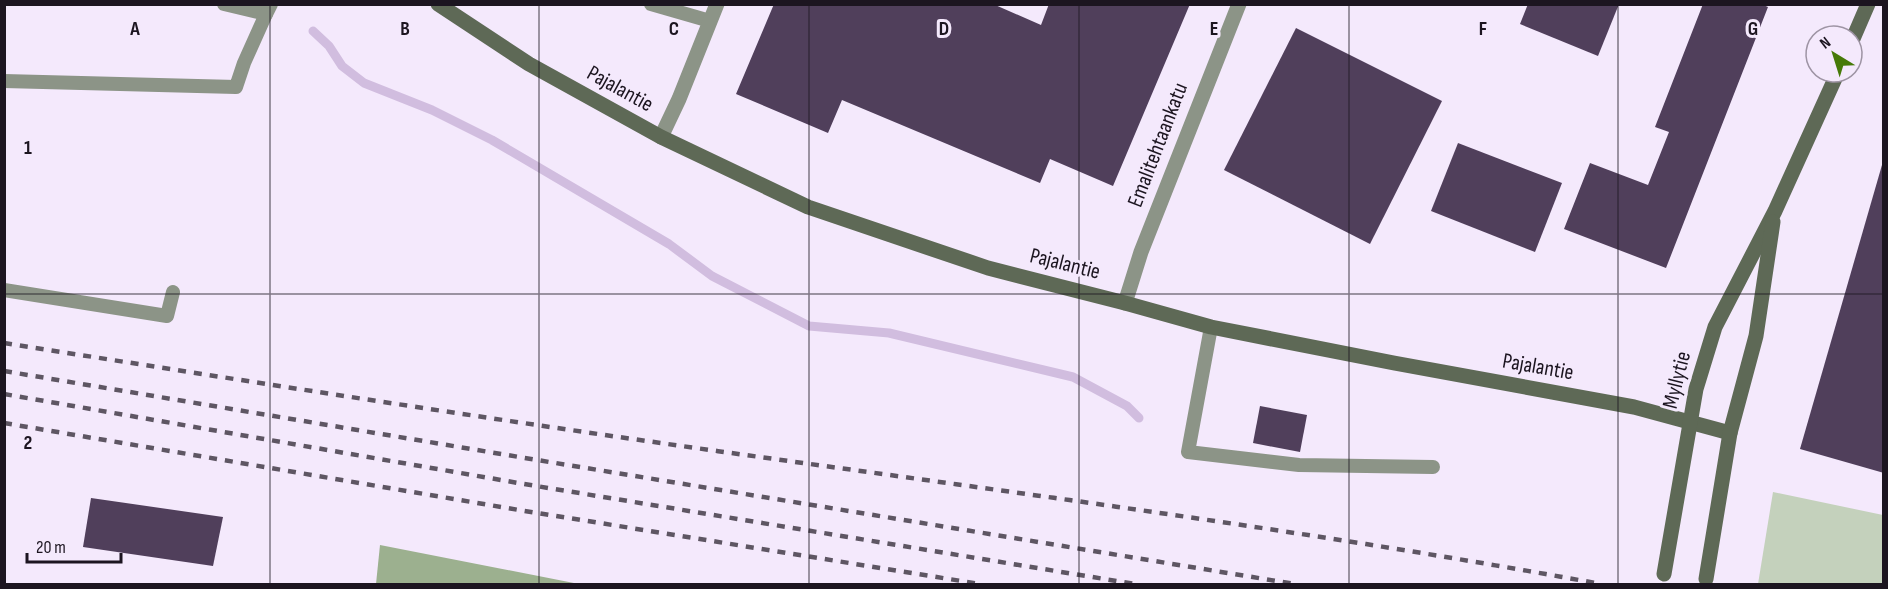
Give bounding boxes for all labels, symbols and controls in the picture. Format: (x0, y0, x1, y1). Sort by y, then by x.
text: A (129, 17, 140, 41)
text: B (400, 17, 410, 41)
text: C (669, 17, 679, 41)
text: D (939, 17, 949, 41)
text: E (1210, 17, 1218, 41)
text: F (1479, 17, 1487, 41)
text: G (1748, 17, 1758, 41)
north arrow (1804, 24, 1864, 84)
text: N (1816, 33, 1835, 53)
street label: Pajalantie (582, 60, 658, 118)
street label: Emalitehtaankatu (1122, 79, 1194, 211)
text: 1 (24, 136, 32, 160)
street label: Pajalantie (1027, 242, 1103, 286)
street label: Pajalantie (1500, 347, 1576, 387)
street label: Myllytie (1657, 349, 1697, 411)
text: 2 (24, 431, 32, 455)
scale bar (27, 526, 122, 564)
text: 20 m (36, 537, 66, 558)

